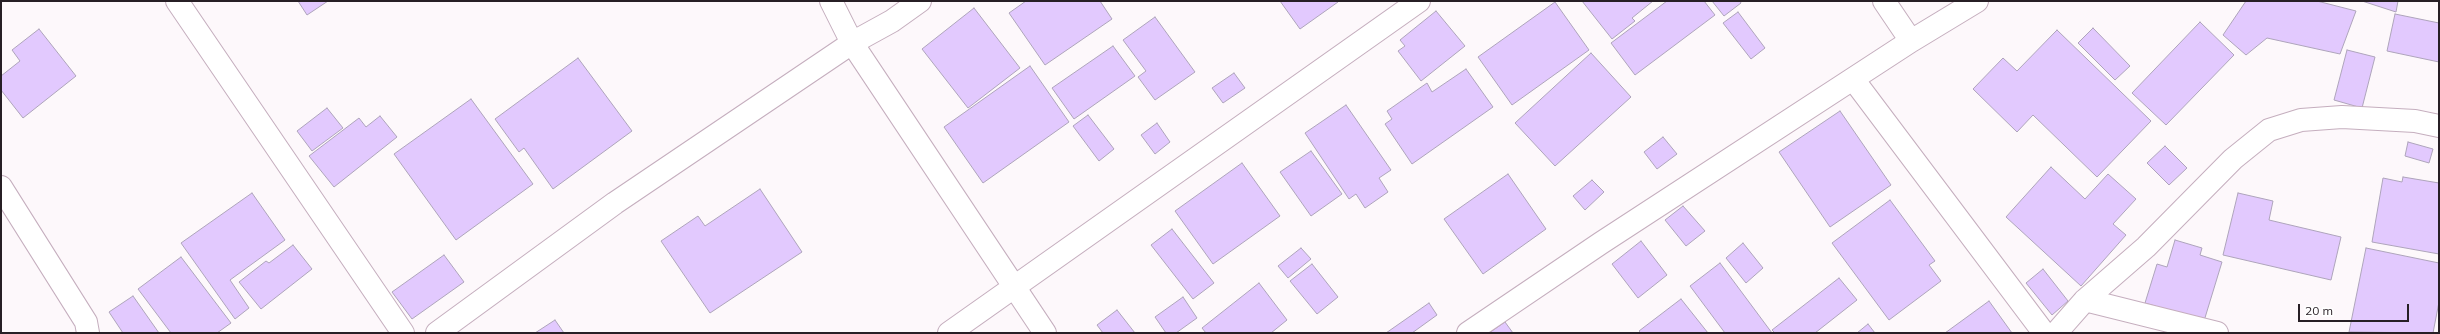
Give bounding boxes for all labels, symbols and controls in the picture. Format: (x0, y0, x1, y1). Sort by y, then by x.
scale bar (2300, 296, 2411, 322)
text: 20 m (2305, 303, 2333, 318)

